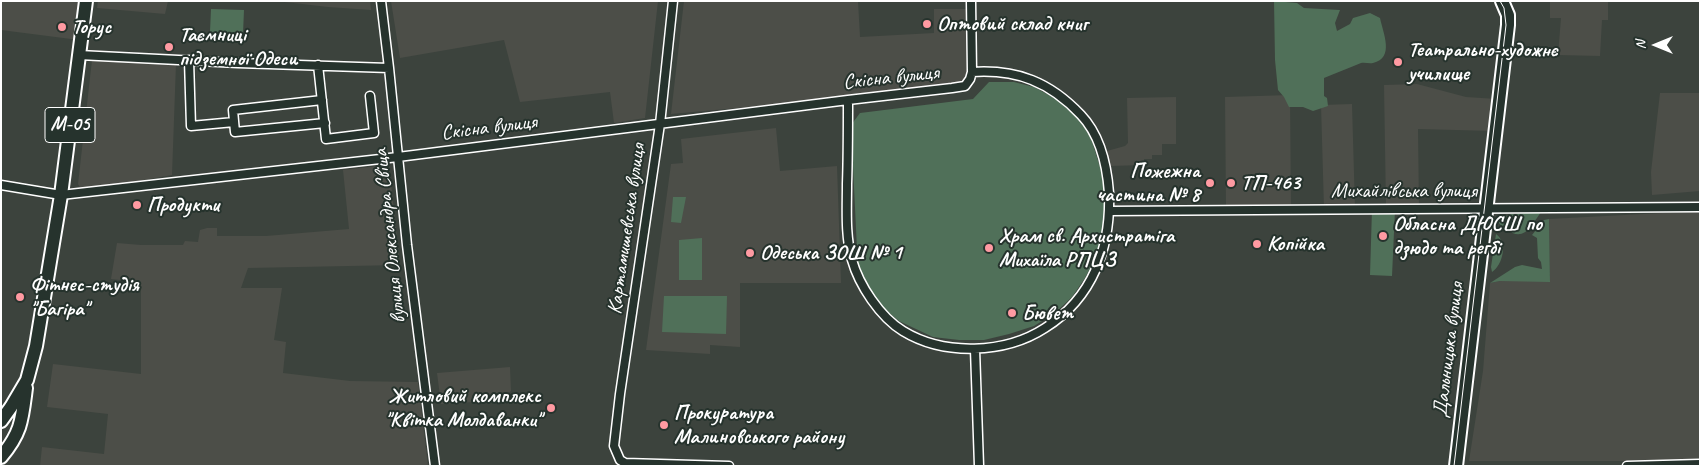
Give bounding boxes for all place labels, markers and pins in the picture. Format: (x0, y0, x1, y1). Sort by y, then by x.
place label: Оптовий склад книг (937, 11, 1088, 37)
place label: Торус (72, 14, 111, 40)
marker: Оптовий склад книг (921, 18, 933, 30)
marker: Торус (56, 21, 68, 33)
place label: Таємниці підземної Одеси (179, 22, 297, 72)
place label: Театрально-художнє училище (1408, 37, 1558, 87)
marker: Таємниці підземної Одеси (163, 41, 175, 53)
marker: Театрально-художнє училище (1392, 56, 1404, 68)
place label: Пожежна частина № 8 (1097, 158, 1200, 208)
place label: ТП-463 (1241, 170, 1300, 196)
marker: Пожежна частина № 8 (1204, 177, 1216, 189)
marker: ТП-463 (1225, 177, 1237, 189)
place label: Продукти (147, 192, 219, 218)
marker: Продукти (131, 199, 143, 211)
place label: Обласна ДЮСШ по дзюдо та регбі (1393, 211, 1542, 261)
place label: Храм св. Архистратіга Михаїла РПЦЗ (999, 223, 1174, 273)
marker: Обласна ДЮСШ по дзюдо та регбі (1377, 230, 1389, 242)
place label: Копійка (1267, 231, 1324, 257)
marker: Копійка (1251, 238, 1263, 250)
place label: Одеська ЗОШ № 1 (760, 240, 902, 266)
marker: Храм св. Архистратіга Михаїла РПЦЗ (983, 242, 995, 254)
marker: Одеська ЗОШ № 1 (744, 247, 756, 259)
place label: Фітнес-студія "Багіра" (30, 272, 139, 322)
marker: Фітнес-студія "Багіра" (14, 291, 26, 303)
place label: Бювет (1022, 300, 1073, 326)
marker: Бювет (1006, 307, 1018, 319)
place label: Житловий комплекс "Квітка Молдаванки" (385, 383, 541, 433)
place label: Прокуратура Малиновського району (674, 400, 844, 450)
marker: Житловий комплекс "Квітка Молдаванки" (545, 402, 557, 414)
marker: Прокуратура Малиновського району (658, 419, 670, 431)

